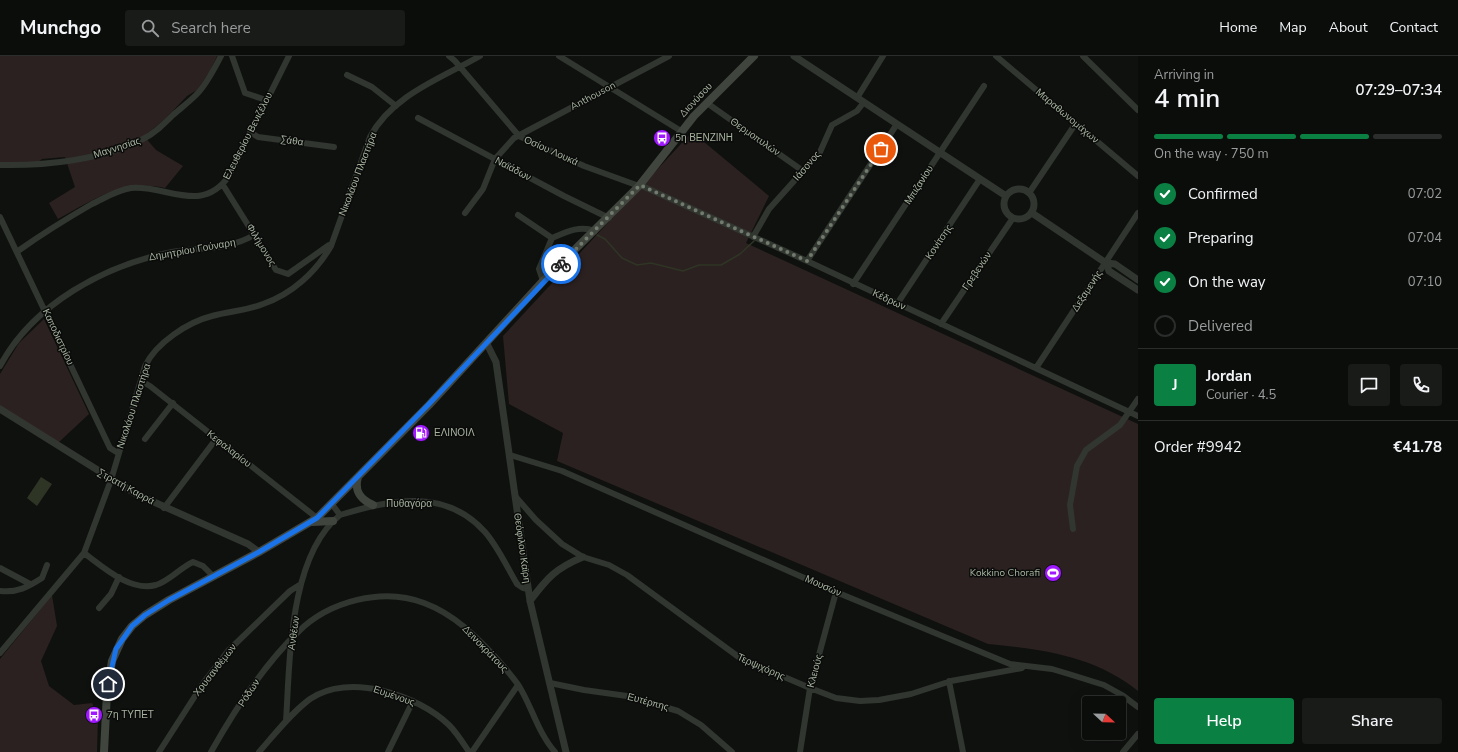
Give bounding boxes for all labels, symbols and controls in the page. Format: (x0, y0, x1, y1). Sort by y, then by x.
search box (125, 10, 405, 46)
text: Munchgo (20, 15, 101, 41)
icon: search (139, 17, 161, 39)
text: Search here (171, 18, 251, 38)
text: Home (1219, 18, 1257, 37)
text: Map (1279, 18, 1307, 37)
text: About (1329, 18, 1368, 37)
text: Contact (1390, 18, 1438, 37)
text: Arriving in (1154, 66, 1214, 84)
street label: Anthouson (568, 78, 618, 114)
street label: Διονύσου (676, 80, 716, 120)
text: 07:29–07:34 (1355, 80, 1442, 100)
text: 4 min (1154, 81, 1220, 116)
street label: Μαραθωνομάχων (1032, 85, 1102, 147)
street label: Ελευθερίου Βενιζέλου (220, 90, 276, 182)
street label: Θερμοπυλών (727, 115, 783, 159)
bus stop icon: 5η ΒΕΝΖΙΝΗ (652, 128, 672, 148)
street label: Νικολάου Πλαστήρα (336, 130, 381, 218)
place label: 5η ΒΕΝΖΙΝΗ (675, 131, 733, 145)
street label: Σάθα (280, 132, 305, 150)
pin (864, 132, 898, 166)
street label: Οσίου Λουκά (522, 133, 581, 169)
street label: Μαγνησίας (92, 134, 142, 162)
icon: bag (870, 138, 892, 160)
text: On the way · 750 m (1154, 145, 1269, 163)
street label: Ιάσονος (790, 148, 824, 184)
street label: Ναϊάδων (492, 154, 534, 184)
street label: Μπιζανίου (901, 163, 937, 207)
icon: check (1154, 183, 1176, 205)
text: Confirmed (1188, 184, 1258, 204)
text: 07:02 (1408, 185, 1442, 203)
street label: Φιλήμονος (243, 221, 279, 269)
street label: Κονίτσης (922, 221, 956, 262)
icon: check (1154, 227, 1176, 249)
text: Preparing (1188, 228, 1253, 248)
text: 07:04 (1408, 229, 1442, 247)
street label: Δημητρίου Γούναρη (147, 235, 237, 265)
courier (541, 244, 581, 284)
street label: Γρεβενών (959, 249, 995, 293)
icon: bike (550, 253, 572, 275)
street label: Δεξαμενής (1068, 267, 1106, 315)
icon: check (1154, 271, 1176, 293)
text: On the way (1188, 272, 1266, 292)
text: 07:10 (1408, 273, 1442, 291)
street label: Κέδρων (870, 286, 908, 314)
street label: Καποδιστρίου (39, 307, 77, 367)
text: Delivered (1188, 316, 1253, 336)
street label: Νικολάου Πλαστήρα (114, 361, 154, 450)
button: chat (1348, 364, 1390, 406)
button: phone (1400, 364, 1442, 406)
text: Jordan (1206, 366, 1252, 386)
text: J (1172, 375, 1178, 395)
text: Courier · 4.5 (1206, 386, 1276, 404)
fuel station icon: ΕΛΙΝΟΙΛ (411, 423, 431, 443)
place label: ΕΛΙΝΟΙΛ (434, 426, 475, 440)
street label: Κεφαλαρίου (204, 427, 254, 471)
text: Order #9942 (1154, 437, 1242, 457)
text: €41.78 (1393, 437, 1442, 457)
street label: Στρατή Καρρά (95, 466, 157, 508)
street label: Πυθαγόρα (386, 497, 432, 511)
street label: Θεόφιλου Καϊρη (510, 512, 534, 584)
sports icon: Kokkino Chorafi (1043, 563, 1063, 583)
place label: Kokkino Chorafi (970, 566, 1040, 580)
street label: Μουσών (803, 572, 843, 600)
street label: Ανθέων (285, 615, 303, 651)
street label: Δεινοκράτους (459, 622, 511, 676)
street label: Χρυσανθέμων (190, 641, 240, 699)
street label: Τερψιχόρης (735, 650, 787, 684)
street label: Κλειούς (804, 652, 826, 689)
pin (91, 667, 125, 701)
icon: home (97, 673, 119, 695)
street label: Ρόδων (235, 676, 263, 710)
street label: Ευμένους (371, 682, 417, 710)
street label: Ευτέρπης (626, 690, 670, 714)
north arrow (1082, 696, 1126, 740)
map controls (1082, 696, 1126, 740)
button: Help (1154, 698, 1294, 744)
button: Share (1302, 698, 1442, 744)
bus stop icon: 7η ΤΥΠΕΤ (84, 705, 104, 725)
place label: 7η ΤΥΠΕΤ (107, 708, 154, 722)

